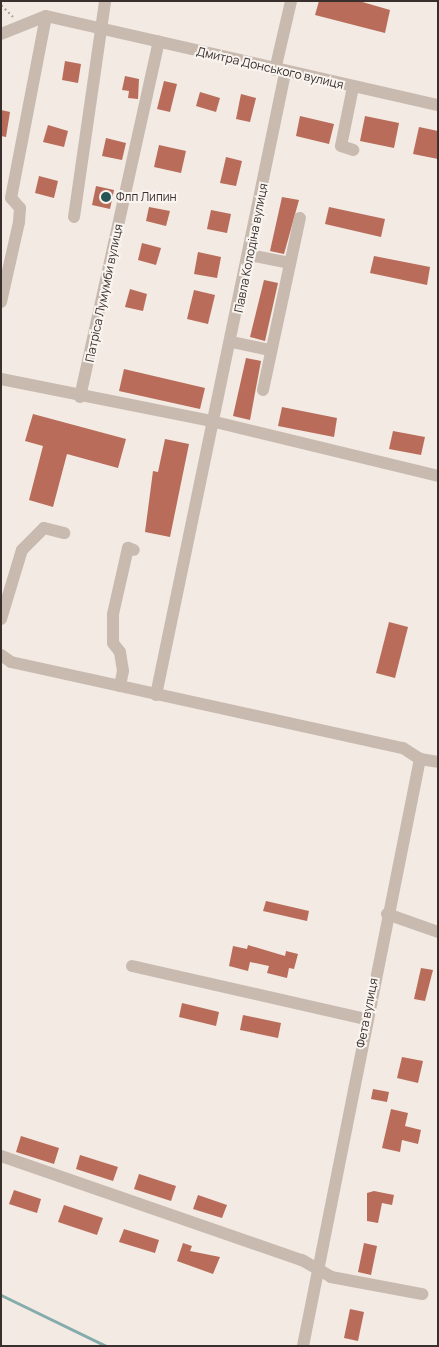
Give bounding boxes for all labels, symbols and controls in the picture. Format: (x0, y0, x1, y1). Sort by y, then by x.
street label: Дмитра Донського вулиця (195, 44, 345, 92)
street label: Павла Колодіна вулиця (231, 182, 271, 314)
place label: Флп Липин (116, 190, 177, 204)
marker: Флп Липин (100, 191, 112, 203)
street label: Патріса Лумумби вулиця (82, 223, 126, 363)
street label: Фета вулиця (353, 977, 381, 1049)

